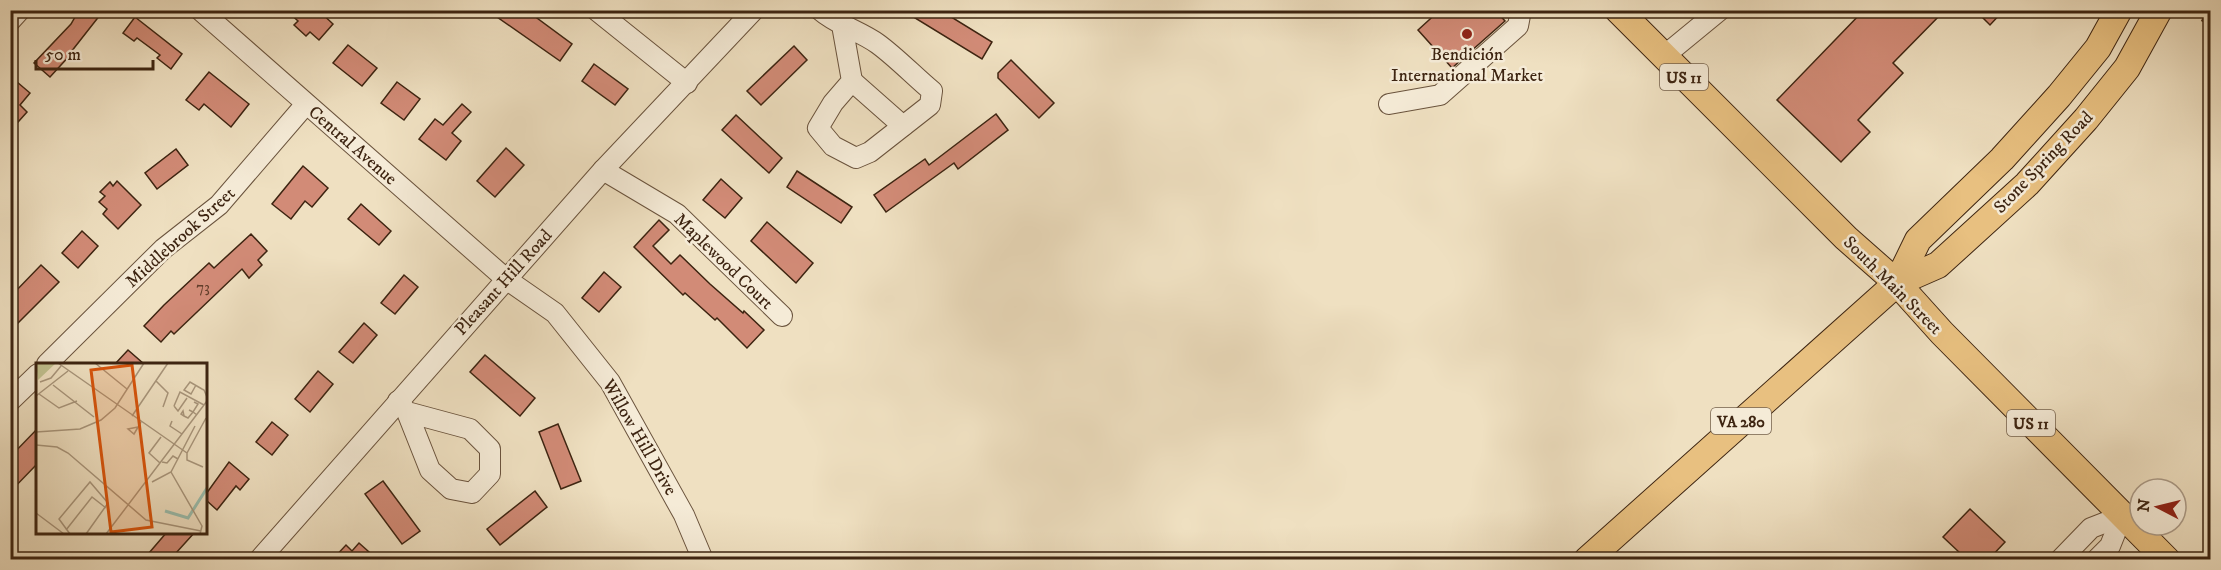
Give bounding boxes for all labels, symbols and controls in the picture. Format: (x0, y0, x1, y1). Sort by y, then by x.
marker: Bendición International Market (1460, 27, 1474, 41)
scale bar (36, 33, 153, 71)
text: 50 m (45, 44, 81, 66)
place label: Bendición International Market (1391, 44, 1543, 87)
road number: US 11 (1660, 64, 1708, 90)
street label: Central Avenue (304, 101, 401, 190)
street label: Stone Spring Road (1989, 107, 2098, 218)
street label: Middlebrook Street (121, 183, 240, 293)
street label: Maplewood Court (669, 209, 778, 315)
street label: Pleasant Hill Road (450, 225, 557, 340)
street label: South Main Street (1838, 232, 1946, 340)
house number: 73 (196, 278, 210, 297)
inset map (36, 363, 207, 534)
street label: Willow Hill Drive (596, 375, 681, 499)
road number: VA 280 (1711, 408, 1771, 434)
road number: US 11 (2007, 410, 2055, 436)
north arrow (2128, 477, 2188, 537)
text: N (2133, 498, 2155, 513)

